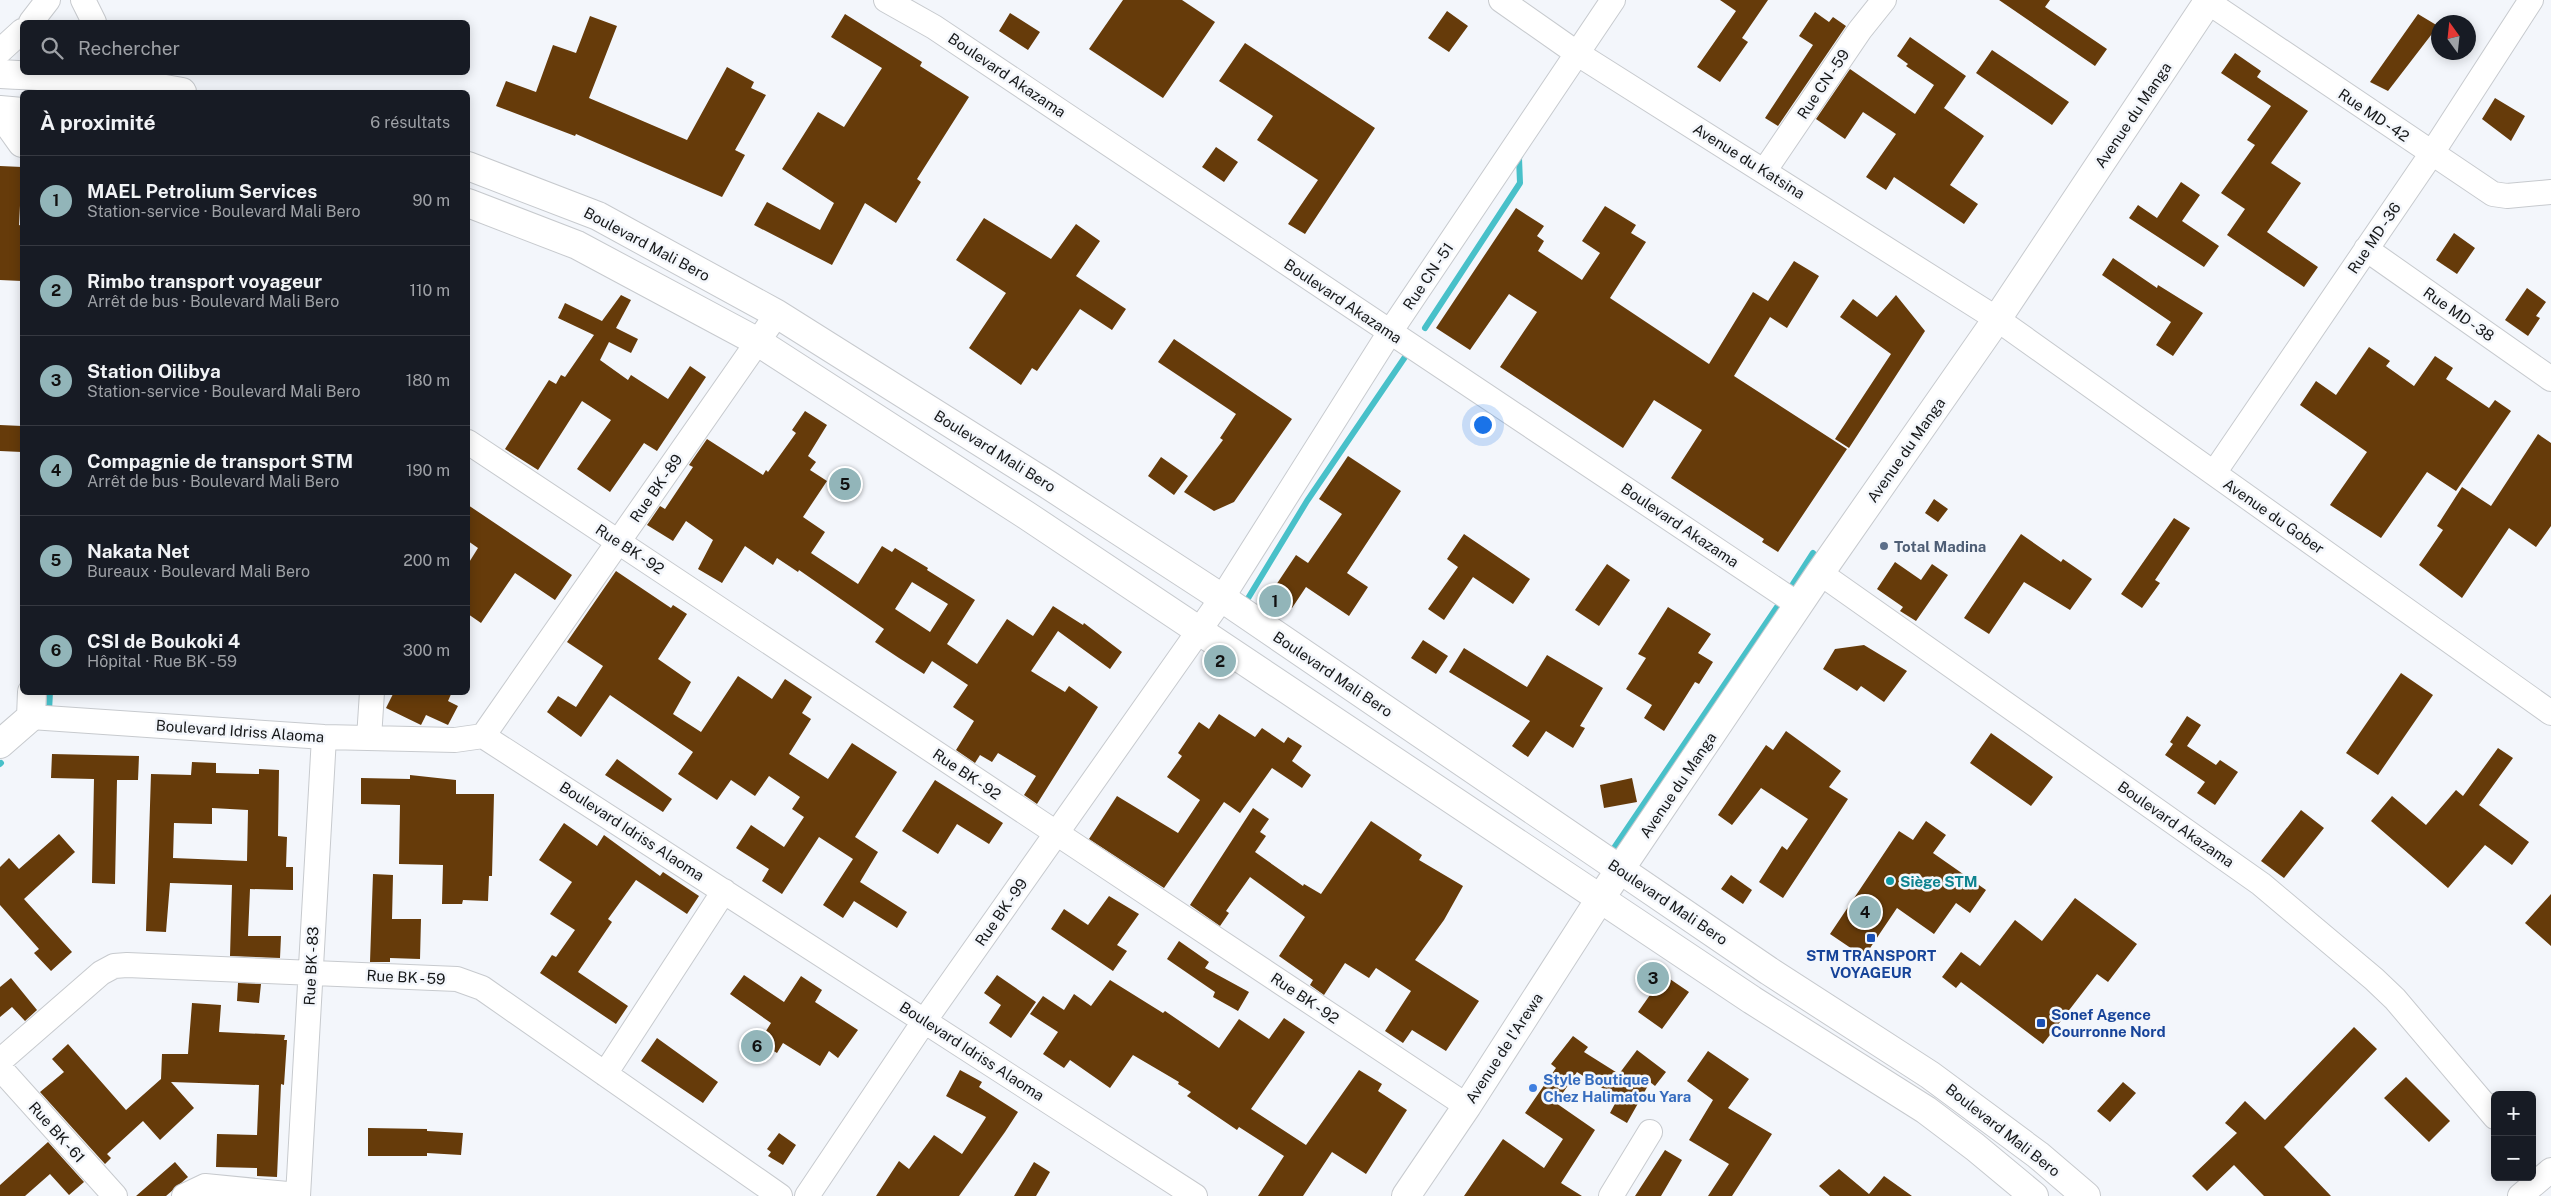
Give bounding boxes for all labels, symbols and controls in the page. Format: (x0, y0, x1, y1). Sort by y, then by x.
north arrow (2431, 15, 2476, 60)
search box (20, 20, 470, 75)
street label: Boulevard Akazama (945, 29, 1069, 121)
icon: search (38, 34, 66, 62)
text: Rechercher (78, 37, 180, 59)
street label: Rue CN - 59 (1794, 46, 1852, 122)
street label: Avenue du Manga (2091, 59, 2175, 171)
street label: Rue MD - 42 (2335, 85, 2413, 145)
text: À proximité (40, 110, 156, 135)
text: 6 résultats (370, 113, 450, 132)
street label: Avenue du Katsina (1690, 120, 1808, 202)
text: MAEL Petrolium Services (87, 180, 317, 202)
text: 1 (53, 191, 59, 210)
text: 90 m (413, 191, 450, 210)
street label: Rue MD - 36 (2344, 199, 2404, 277)
text: Station-service · Boulevard Mali Bero (87, 202, 361, 221)
street label: Boulevard Mali Bero (581, 204, 713, 284)
street label: Rue CN - 51 (1399, 239, 1457, 313)
street label: Boulevard Akazama (1281, 255, 1405, 347)
text: Rimbo transport voyageur (87, 270, 322, 292)
text: 2 (51, 281, 61, 300)
text: 110 m (409, 281, 450, 300)
street label: Rue MD - 38 (2420, 283, 2498, 345)
text: Arrêt de bus · Boulevard Mali Bero (87, 292, 339, 311)
text: Station Oilibya (87, 360, 221, 382)
text: 3 (51, 371, 61, 390)
text: 180 m (406, 371, 450, 390)
text: Station-service · Boulevard Mali Bero (87, 382, 361, 401)
street label: Avenue du Manga (1864, 394, 1948, 506)
street label: Boulevard Mali Bero (931, 407, 1059, 495)
your location (1470, 412, 1496, 438)
text: Compagnie de transport STM (87, 450, 353, 472)
street label: Rue BK - 89 (626, 451, 686, 525)
text: 4 (51, 461, 61, 480)
text: 190 m (406, 461, 450, 480)
pin: 5 (829, 465, 861, 503)
text: Arrêt de bus · Boulevard Mali Bero (87, 472, 339, 491)
street label: Avenue du Gober (2220, 475, 2328, 557)
street label: Boulevard Akazama (1618, 479, 1742, 571)
street label: Rue BK - 92 (593, 521, 668, 577)
place label: Total Madina (1894, 538, 1986, 555)
text: Nakata Net (87, 540, 190, 562)
marker: Total Madina (1878, 540, 1890, 552)
text: 5 (51, 551, 61, 570)
text: 200 m (403, 551, 450, 570)
text: Bureaux · Boulevard Mali Bero (87, 562, 310, 581)
pin: 1 (1259, 582, 1291, 620)
street label: Boulevard Mali Bero (1270, 628, 1396, 720)
text: CSI de Boukoki 4 (87, 630, 240, 652)
text: 6 (51, 641, 61, 660)
text: 300 m (403, 641, 450, 660)
pin: 2 (1204, 642, 1236, 680)
text: Hôpital · Rue BK - 59 (87, 652, 237, 671)
street label: Boulevard Idriss Alaoma (155, 717, 325, 745)
street label: Avenue du Manga (1636, 729, 1720, 841)
street label: Rue BK - 92 (930, 745, 1004, 803)
street label: Boulevard Akazama (2115, 777, 2237, 871)
street label: Boulevard Idriss Alaoma (557, 778, 707, 884)
street label: Boulevard Mali Bero (1605, 856, 1731, 948)
place label: Siège STM (1900, 873, 1978, 890)
street label: Rue BK - 99 (971, 875, 1031, 949)
marker: Siège STM (1884, 875, 1896, 887)
pin: 4 (1849, 893, 1881, 931)
street label: Rue BK - 83 (300, 926, 322, 1006)
marker: STM TRANSPORT VOYAGEUR (1865, 932, 1877, 944)
place label: STM TRANSPORT VOYAGEUR (1806, 947, 1936, 981)
pin: 3 (1637, 959, 1669, 997)
street label: Rue BK - 59 (366, 966, 446, 988)
street label: Rue BK - 92 (1268, 969, 1342, 1027)
street label: Avenue de l'Arewa (1462, 990, 1546, 1106)
street label: Boulevard Idriss Alaoma (897, 998, 1047, 1104)
place label: Sonef Agence Courronne Nord (2051, 1006, 2166, 1040)
marker: Sonef Agence Courronne Nord (2035, 1017, 2047, 1029)
pin: 6 (741, 1027, 773, 1065)
place label: Style Boutique Chez Halimatou Yara (1543, 1071, 1691, 1105)
street label: Boulevard Mali Bero (1943, 1080, 2063, 1180)
marker: Style Boutique Chez Halimatou Yara (1527, 1082, 1539, 1094)
map controls (2491, 1091, 2536, 1181)
button: + (2491, 1091, 2536, 1136)
street label: Rue BK - 61 (25, 1098, 89, 1166)
button: − (2491, 1136, 2536, 1181)

